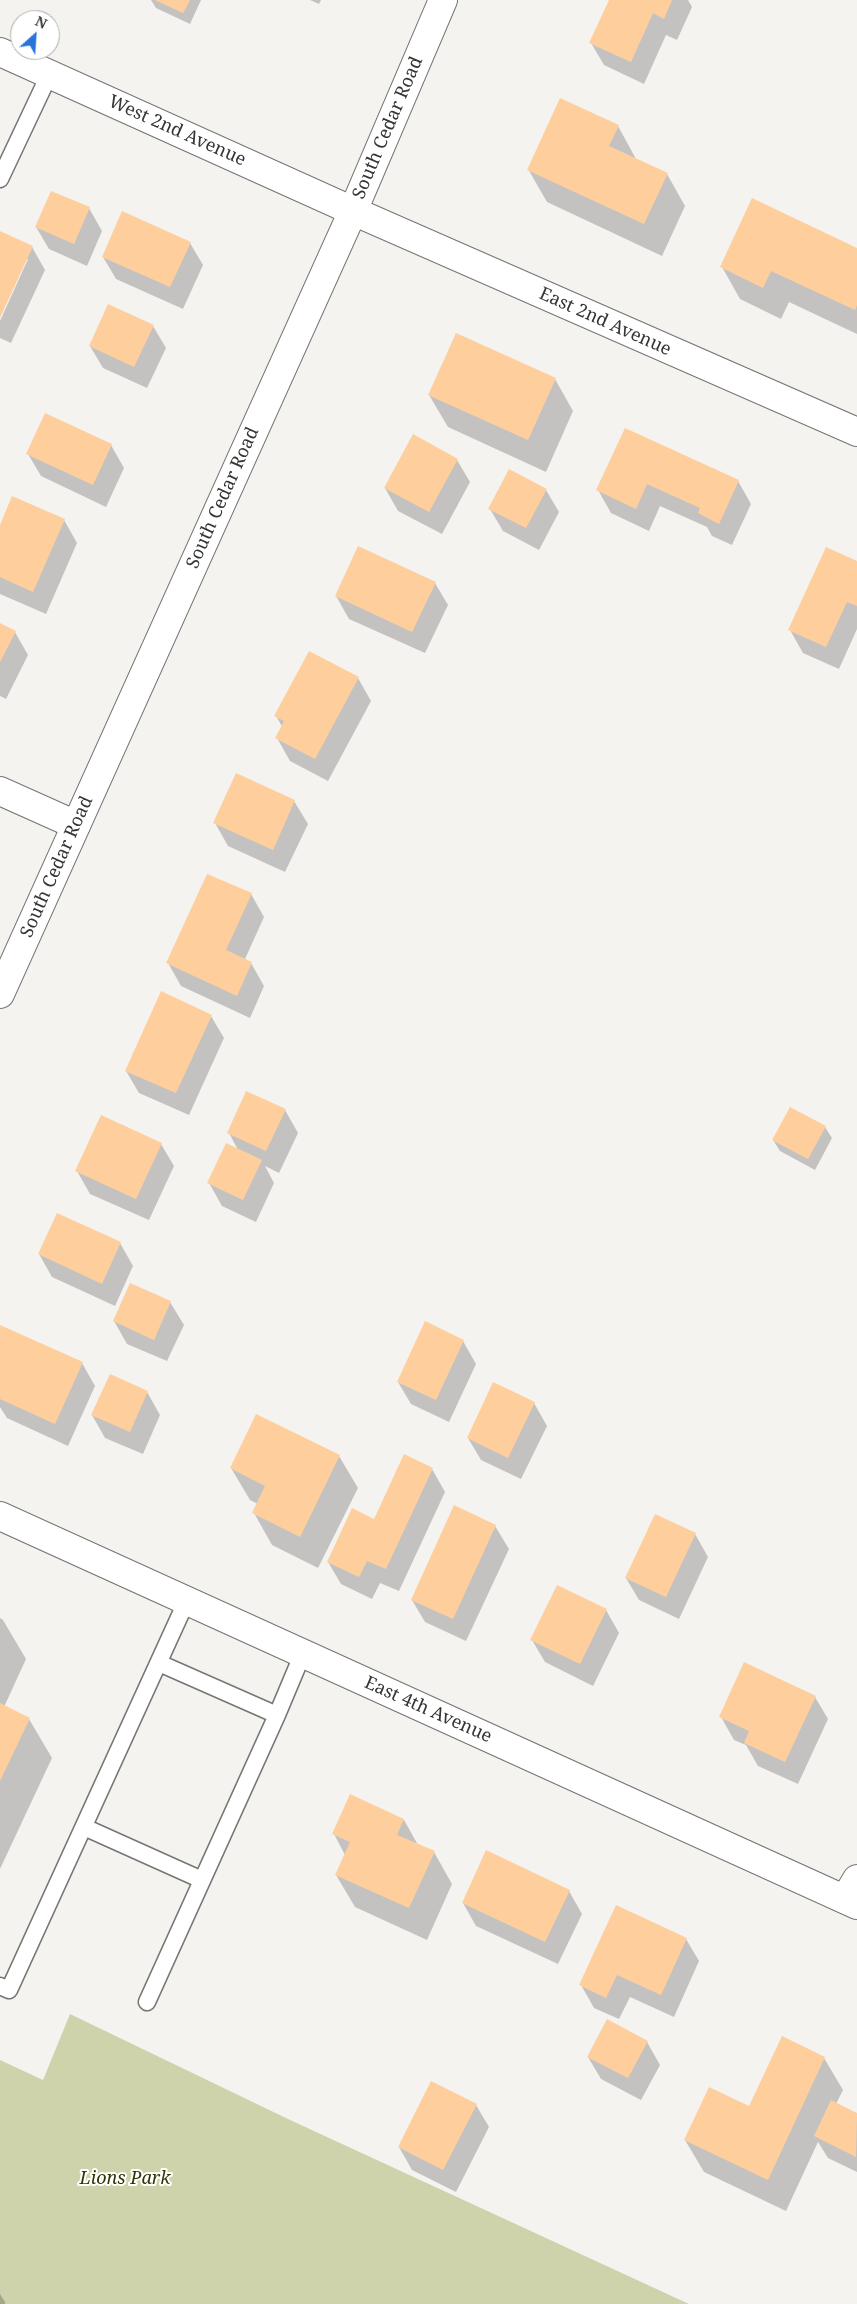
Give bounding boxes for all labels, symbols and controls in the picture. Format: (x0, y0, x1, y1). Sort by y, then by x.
north arrow (10, 10, 60, 60)
text: N (32, 11, 50, 33)
street label: South Cedar Road (348, 54, 428, 202)
street label: West 2nd Avenue (105, 91, 249, 171)
street label: East 2nd Avenue (536, 283, 674, 361)
street label: South Cedar Road (182, 424, 264, 572)
street label: South Cedar Road (16, 793, 98, 941)
street label: East 4th Avenue (361, 1672, 495, 1748)
park label: Lions Park (79, 2168, 171, 2190)

